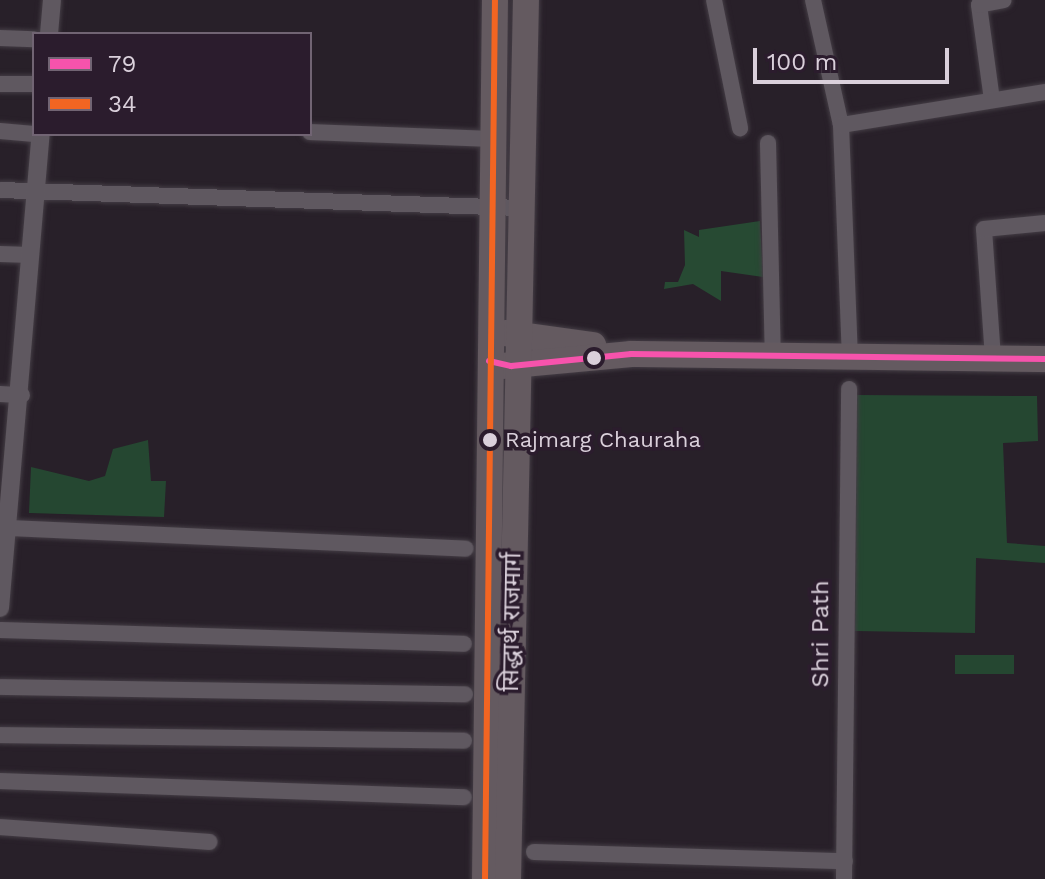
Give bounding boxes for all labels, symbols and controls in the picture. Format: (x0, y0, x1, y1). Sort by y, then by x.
legend (32, 32, 312, 136)
scale bar (757, 32, 953, 82)
text: 100 m (767, 48, 837, 76)
text: 79 (108, 50, 136, 78)
text: 34 (108, 90, 137, 118)
unlabelled marker (586, 350, 602, 366)
place label: Rajmarg Chauraha (505, 427, 701, 453)
marker: Rajmarg Chauraha (482, 432, 498, 448)
street label: सिद्धार्थ राजमार्ग (496, 552, 528, 692)
street label: Shri Path (807, 580, 835, 688)

